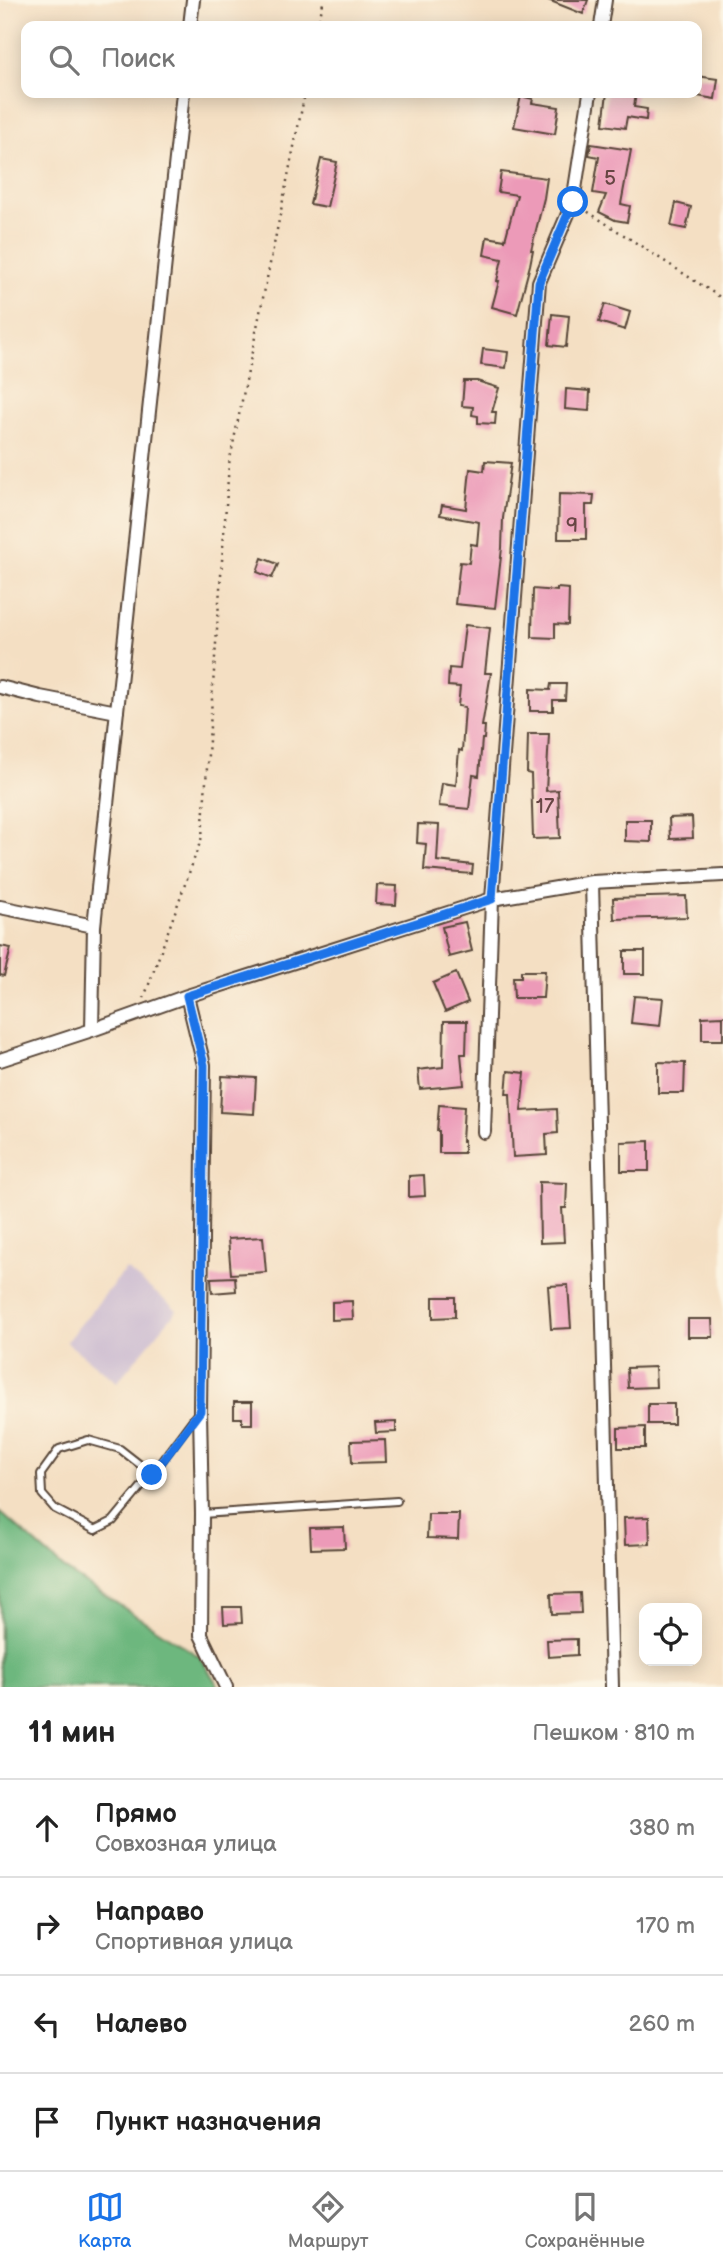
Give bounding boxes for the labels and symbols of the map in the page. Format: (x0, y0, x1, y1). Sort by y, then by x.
house number: 5 (604, 166, 616, 191)
route start (557, 186, 588, 217)
house number: 9 (566, 513, 578, 538)
house number: 17 (536, 794, 555, 819)
route end (136, 1459, 167, 1490)

